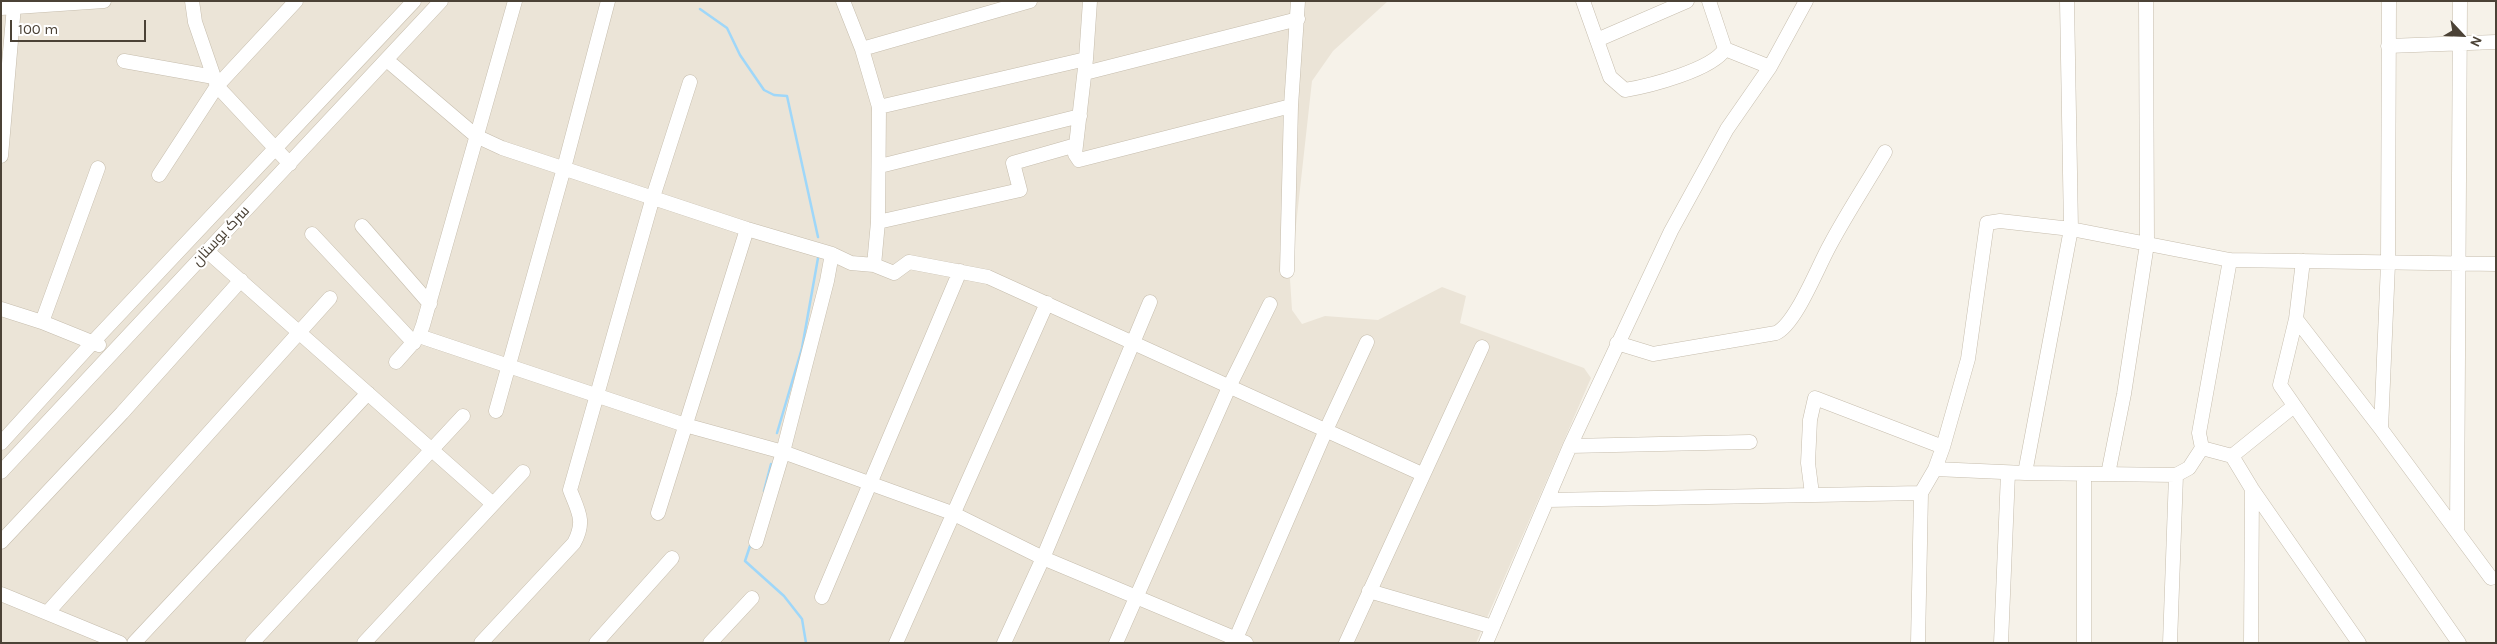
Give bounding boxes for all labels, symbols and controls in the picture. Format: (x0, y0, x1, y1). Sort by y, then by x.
scale bar (12, 10, 149, 42)
north arrow (2437, 10, 2487, 60)
text: 100 m (18, 20, 58, 38)
text: N (2466, 33, 2486, 50)
street label: سرک بوستان (189, 202, 253, 270)

